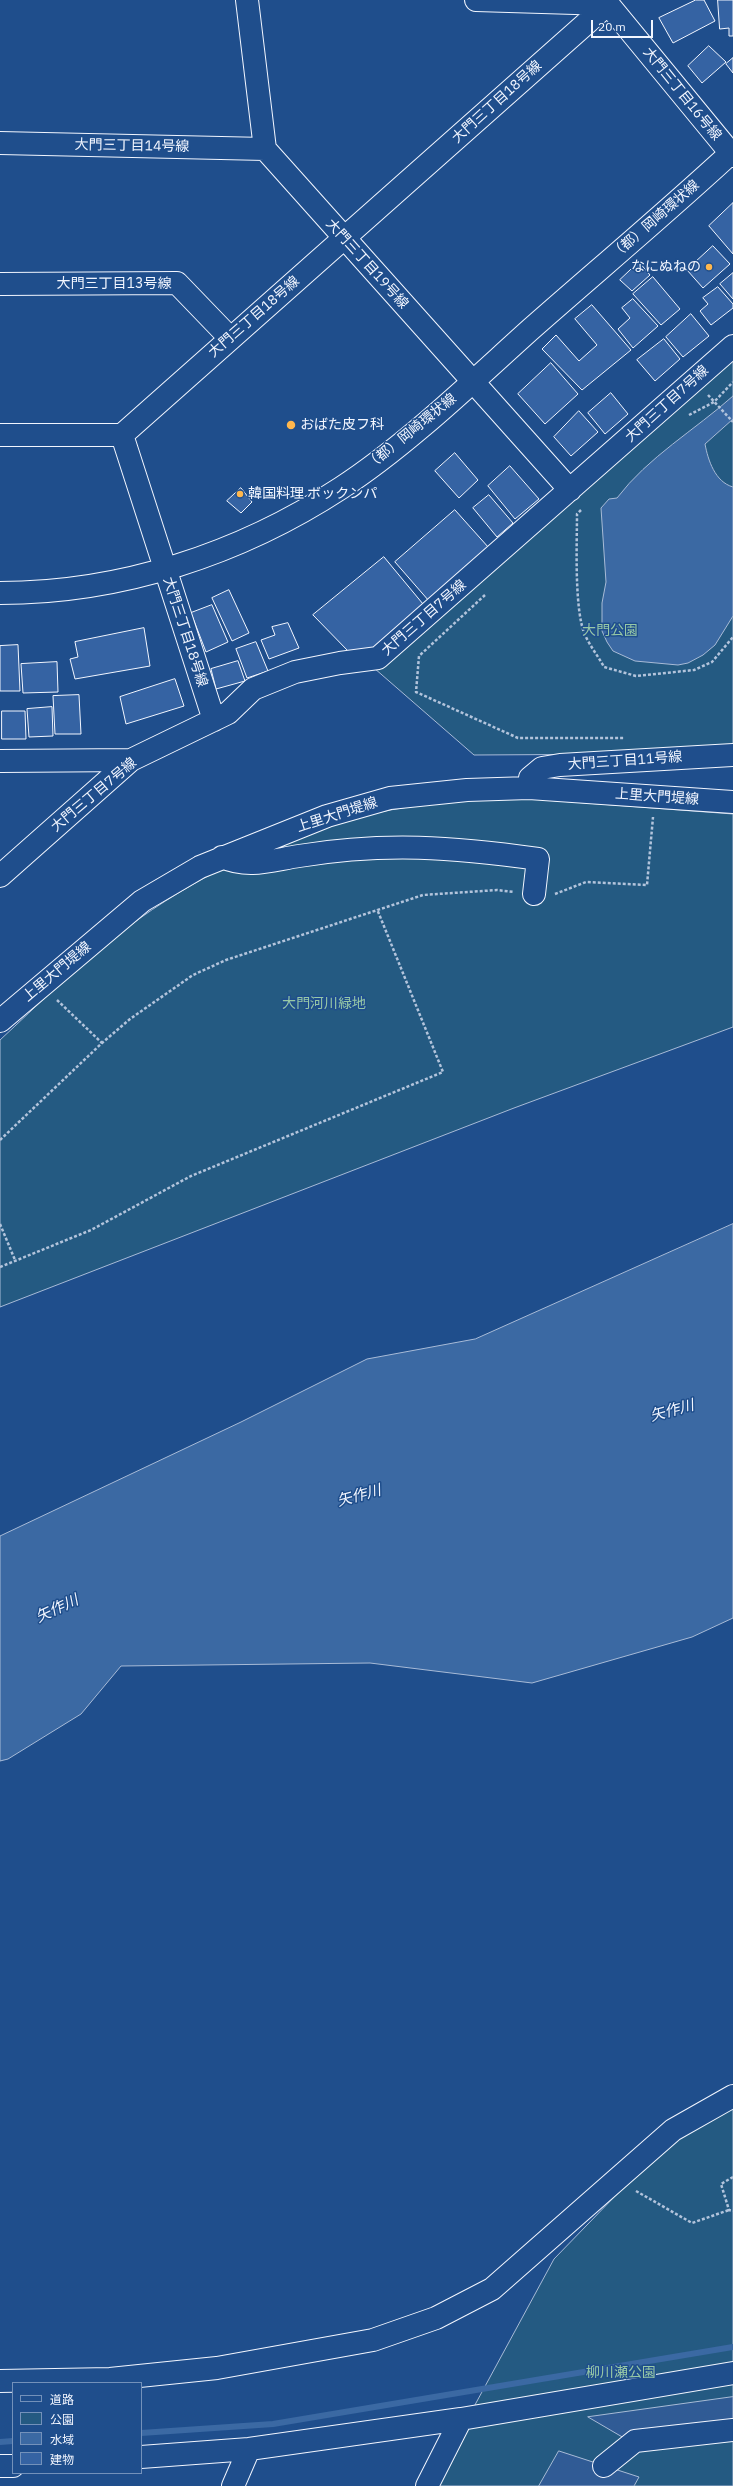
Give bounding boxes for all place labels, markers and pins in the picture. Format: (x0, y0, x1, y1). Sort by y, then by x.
place label: なにぬねの (631, 259, 701, 275)
marker: なにぬねの (704, 262, 714, 272)
place label: おばた皮フ科 (300, 417, 384, 433)
marker: おばた皮フ科 (285, 419, 297, 431)
place label: 韓国料理 ボックンパ (248, 486, 377, 502)
marker: 韓国料理 ボックンパ (235, 489, 245, 499)

